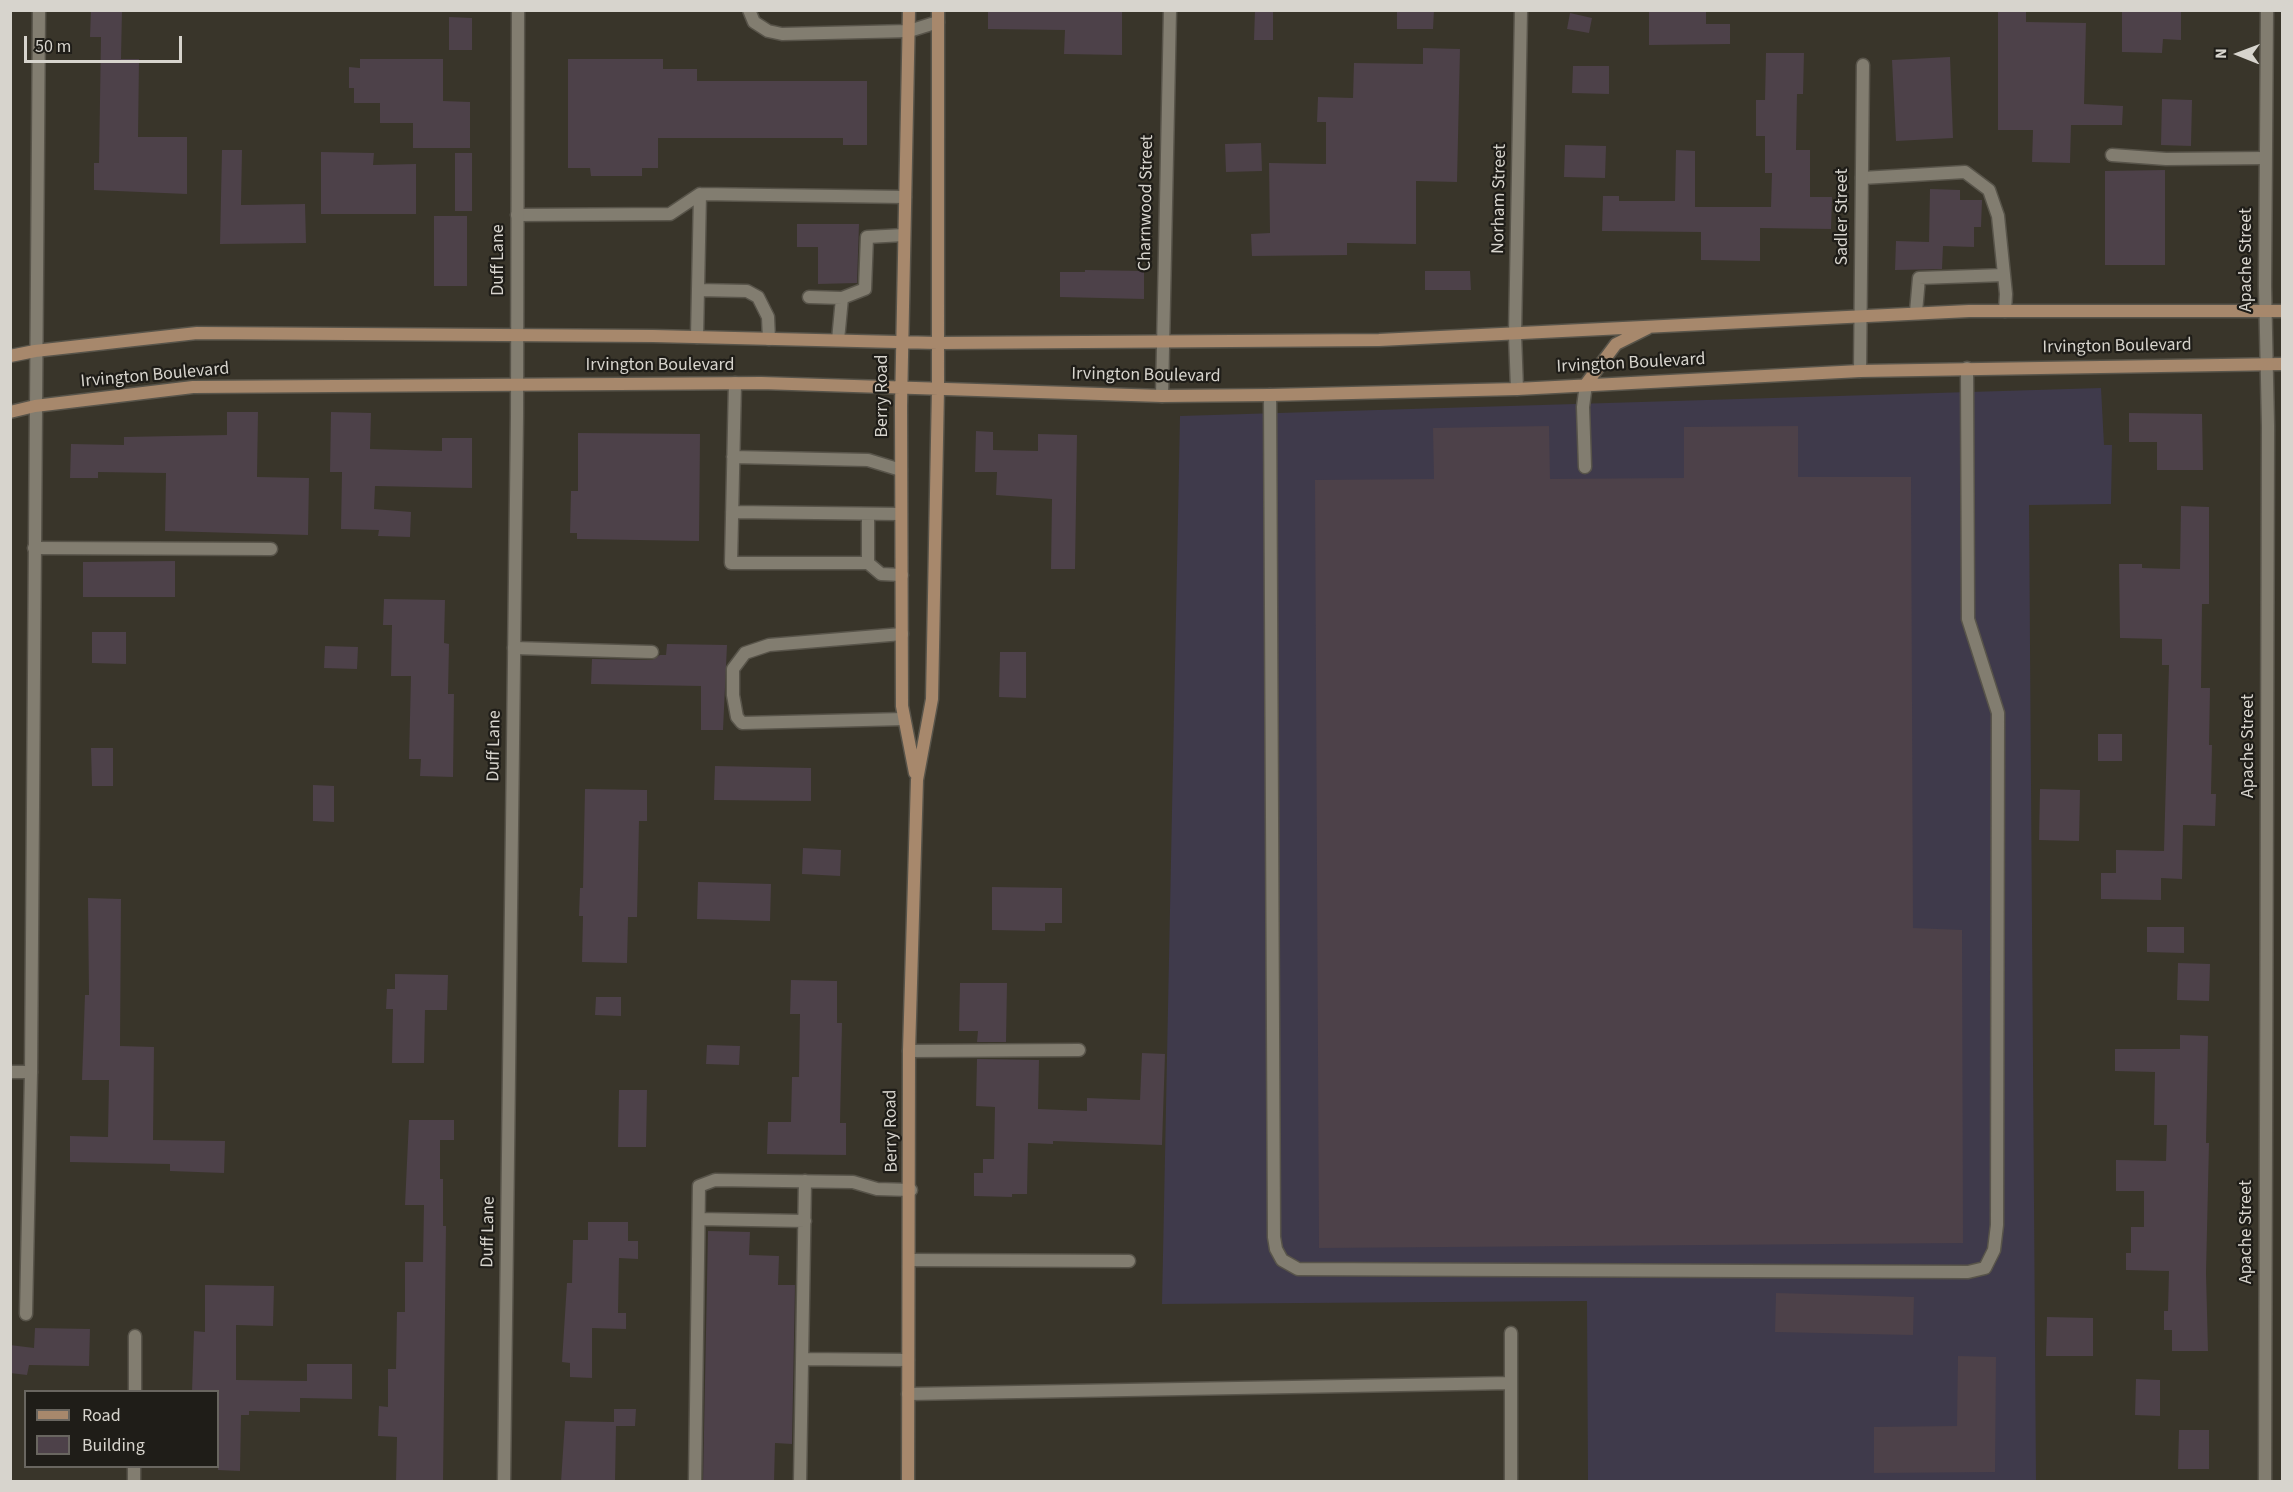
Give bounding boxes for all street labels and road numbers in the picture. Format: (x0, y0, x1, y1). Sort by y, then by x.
street label: Charnwood Street (1135, 135, 1159, 271)
street label: Norham Street (1488, 144, 1512, 254)
street label: Sadler Street (1832, 168, 1854, 266)
street label: Apache Street (2236, 208, 2258, 312)
street label: Duff Lane (488, 224, 510, 296)
street label: Irvington Boulevard (2042, 335, 2192, 359)
street label: Irvington Boulevard (1556, 349, 1706, 379)
street label: Berry Road (872, 354, 894, 438)
street label: Irvington Boulevard (585, 355, 735, 377)
street label: Irvington Boulevard (80, 359, 230, 393)
street label: Irvington Boulevard (1071, 364, 1221, 388)
street label: Apache Street (2238, 694, 2260, 798)
street label: Duff Lane (484, 710, 506, 782)
street label: Berry Road (880, 1089, 904, 1173)
street label: Apache Street (2236, 1180, 2258, 1284)
street label: Duff Lane (478, 1196, 500, 1268)

